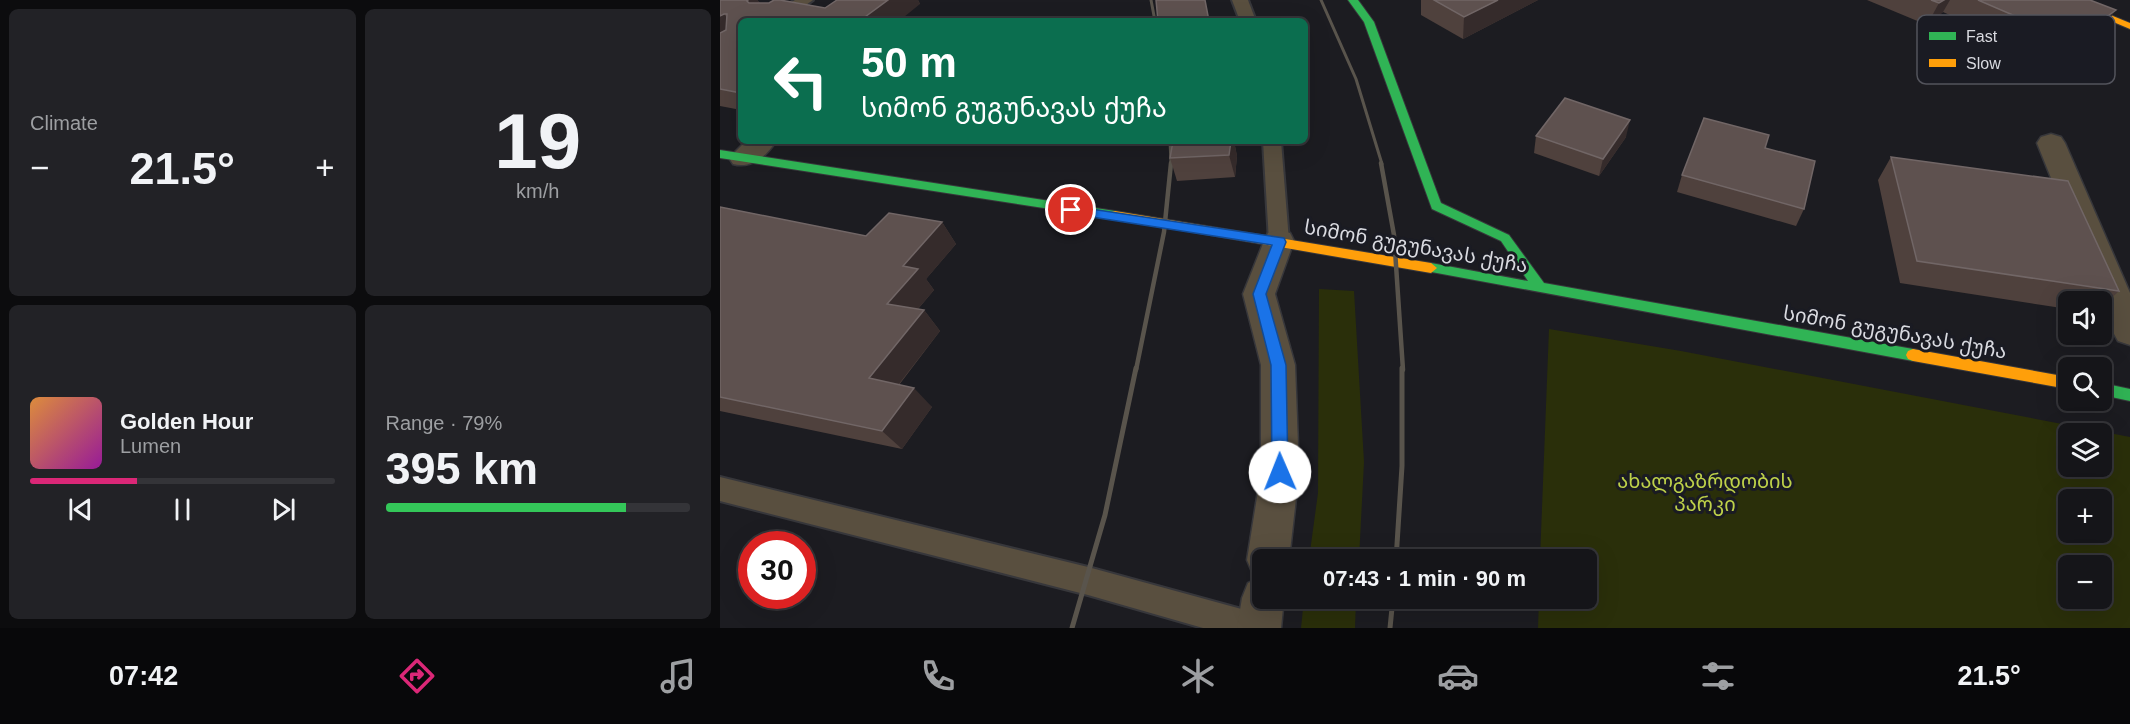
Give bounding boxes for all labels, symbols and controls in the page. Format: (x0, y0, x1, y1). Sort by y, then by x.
legend (1917, 15, 2115, 84)
text: Fast (1966, 28, 1998, 45)
text: 50 m (861, 39, 957, 86)
icon: left (762, 42, 840, 120)
text: Slow (1966, 55, 2001, 72)
text: სიმონ გუგუნავას ქუჩა (861, 93, 1167, 123)
text: 19 (494, 97, 581, 185)
text: Climate (30, 112, 98, 134)
text: 21.5° (129, 143, 235, 194)
text: − (30, 149, 49, 186)
text: + (315, 149, 335, 186)
text: km/h (516, 180, 559, 202)
pin (1045, 184, 1096, 235)
icon: arrive (1054, 193, 1087, 226)
street label: სიმონ გუგუნავას ქუჩა (1302, 216, 1529, 277)
map controls (2058, 291, 2112, 609)
button: sound (2058, 291, 2112, 345)
street label: სიმონ გუგუნავას ქუჩა (1781, 302, 2008, 363)
button: search (2058, 357, 2112, 411)
text: Golden Hour (120, 409, 253, 434)
text: Range · 79% (386, 412, 502, 434)
button: layers (2058, 423, 2112, 477)
text: Lumen (120, 435, 181, 457)
position arrow (1248, 440, 1312, 504)
text: 395 km (386, 443, 538, 494)
park label: ახალგაზრდობის პარკი (1617, 470, 1793, 516)
button: + (2058, 489, 2112, 543)
icon: previous (64, 493, 97, 526)
icon: pause (166, 493, 199, 526)
icon: next (267, 493, 300, 526)
speed limit sign: 30 (738, 531, 816, 609)
button: − (2058, 555, 2112, 609)
text: 07:43 · 1 min · 90 m (1323, 566, 1526, 591)
icon: directions (396, 655, 438, 697)
icon: music (657, 655, 699, 697)
icon: phone (917, 655, 959, 697)
icon: climate (1177, 655, 1219, 697)
icon: car (1437, 655, 1479, 697)
icon: filters (1697, 655, 1739, 697)
text: 07:42 (109, 661, 178, 691)
text: 21.5° (1957, 661, 2021, 691)

